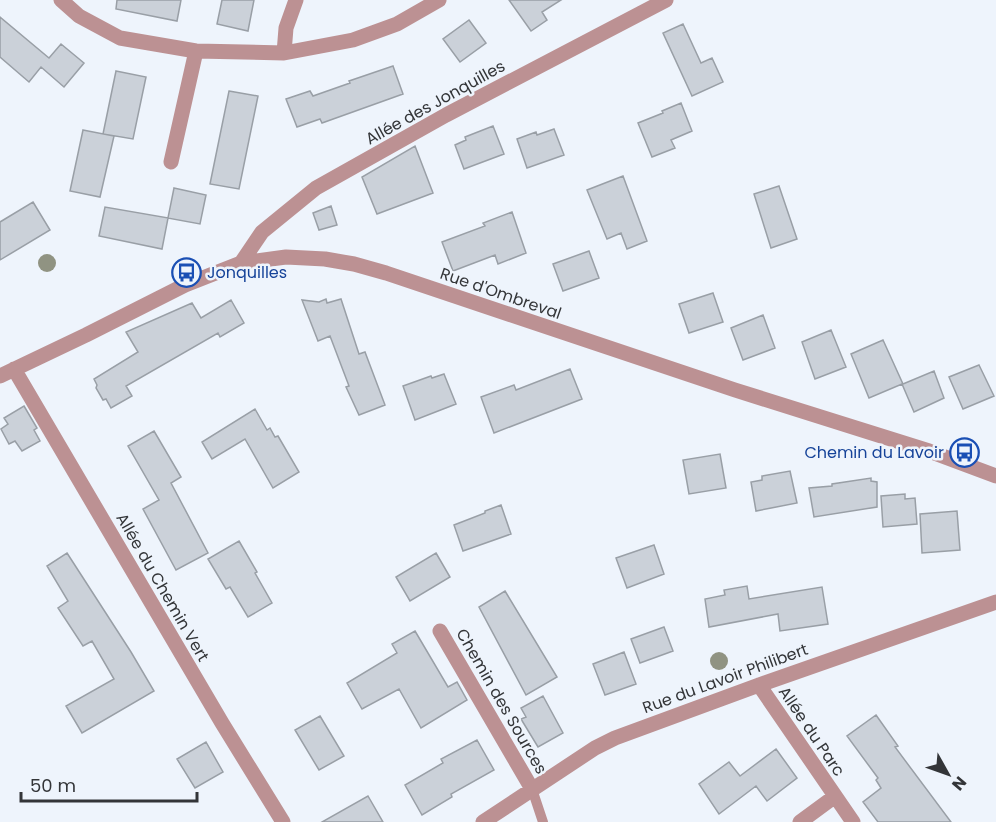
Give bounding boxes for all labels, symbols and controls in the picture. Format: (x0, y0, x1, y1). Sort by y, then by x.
street label: Allée des Jonquilles (361, 55, 509, 150)
bus stop icon: Jonquilles (170, 256, 202, 288)
place label: Jonquilles (207, 261, 287, 284)
street label: Rue d'Ombreval (437, 262, 565, 325)
bus stop icon: Chemin du Lavoir (949, 436, 981, 468)
place label: Chemin du Lavoir (804, 441, 944, 464)
street label: Allée du Chemin Vert (111, 509, 215, 666)
street label: Chemin des Sources (450, 624, 553, 778)
street label: Rue du Lavoir Philibert (639, 638, 811, 719)
street label: Allée du Parc (773, 682, 850, 781)
north arrow (918, 744, 978, 804)
scale bar (21, 765, 196, 803)
text: N (946, 771, 972, 795)
text: 50 m (30, 773, 76, 798)

